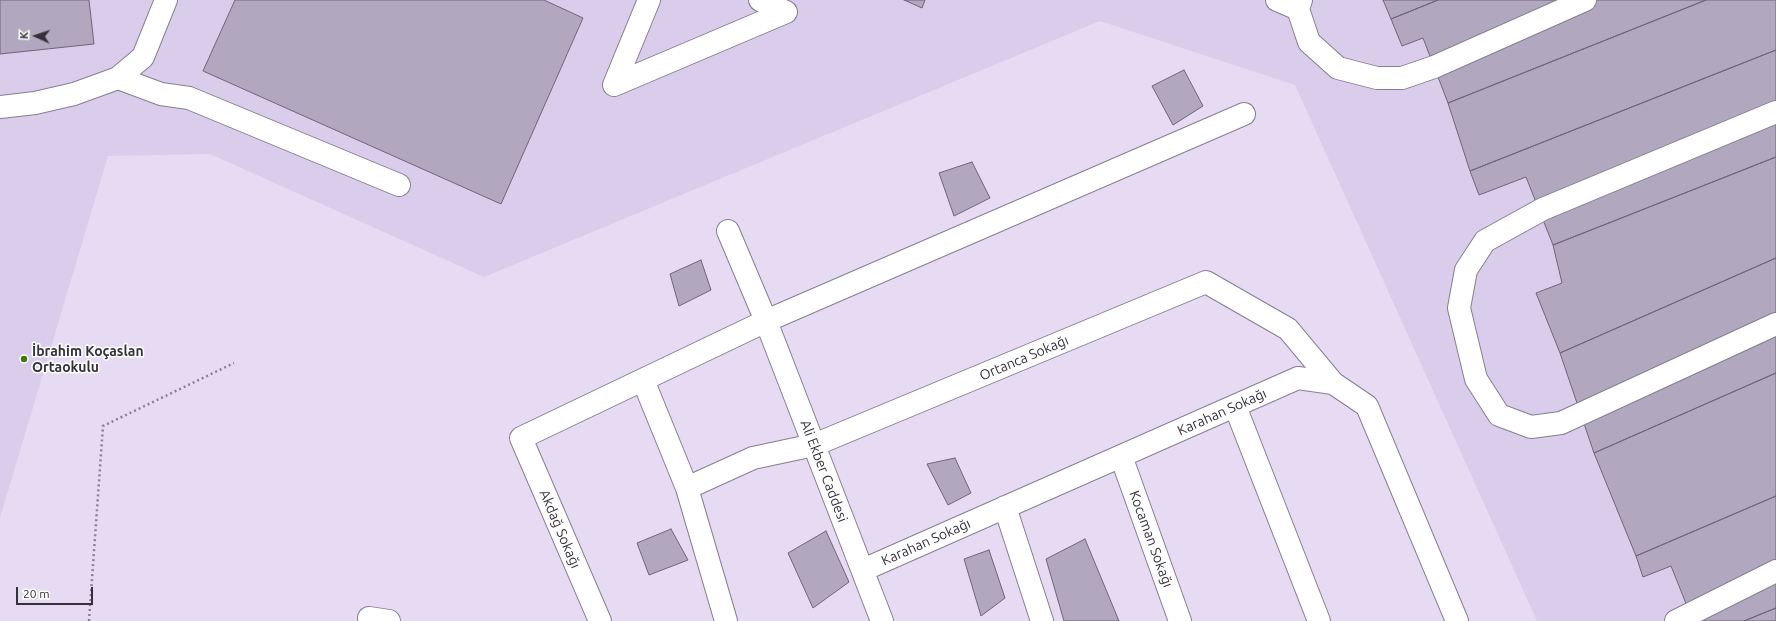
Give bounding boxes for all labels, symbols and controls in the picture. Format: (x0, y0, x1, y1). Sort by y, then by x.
north arrow (16, 16, 56, 56)
text: K (18, 31, 30, 39)
street label: Ortanca Sokağı (977, 332, 1071, 384)
place label: İbrahim Koçaslan Ortaokulu (32, 343, 144, 376)
marker: İbrahim Koçaslan Ortaokulu (19, 354, 29, 364)
street label: Karahan Sokağı (1175, 385, 1269, 439)
street label: Ali Ekber Caddesi (797, 418, 851, 524)
street label: Akdağ Sokağı (536, 487, 584, 571)
street label: Kocaman Sokağı (1126, 488, 1176, 590)
street label: Karahan Sokağı (879, 515, 973, 569)
scale bar (18, 579, 95, 605)
text: 20 m (23, 587, 50, 600)

